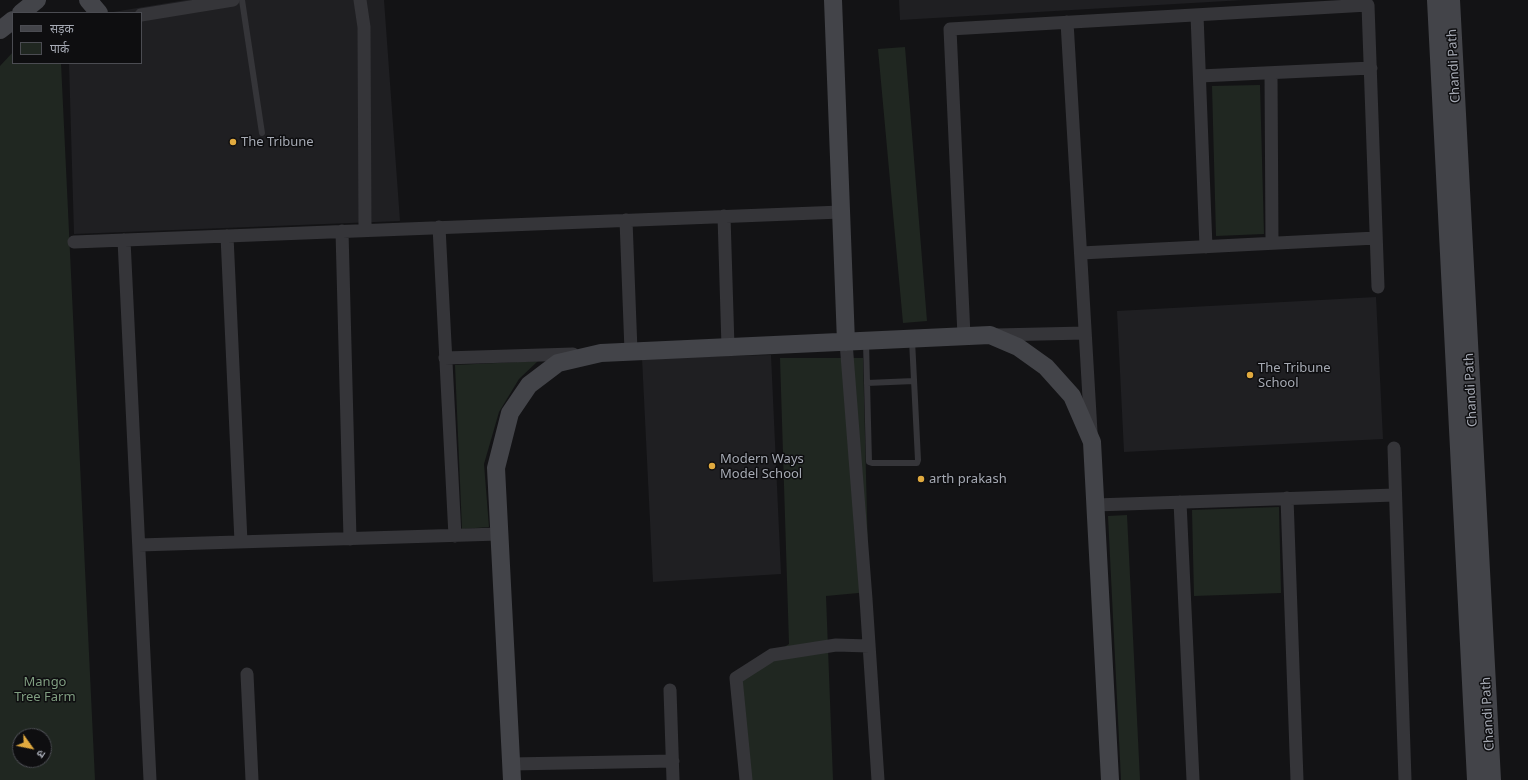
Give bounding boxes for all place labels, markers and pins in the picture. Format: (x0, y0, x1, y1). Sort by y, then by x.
place label: The Tribune (241, 134, 314, 150)
marker: The Tribune (228, 137, 238, 147)
place label: The Tribune School (1258, 360, 1331, 391)
marker: The Tribune School (1245, 370, 1255, 380)
place label: Modern Ways Model School (720, 451, 804, 482)
marker: Modern Ways Model School (707, 461, 717, 471)
place label: arth prakash (929, 471, 1007, 487)
marker: arth prakash (916, 474, 926, 484)

